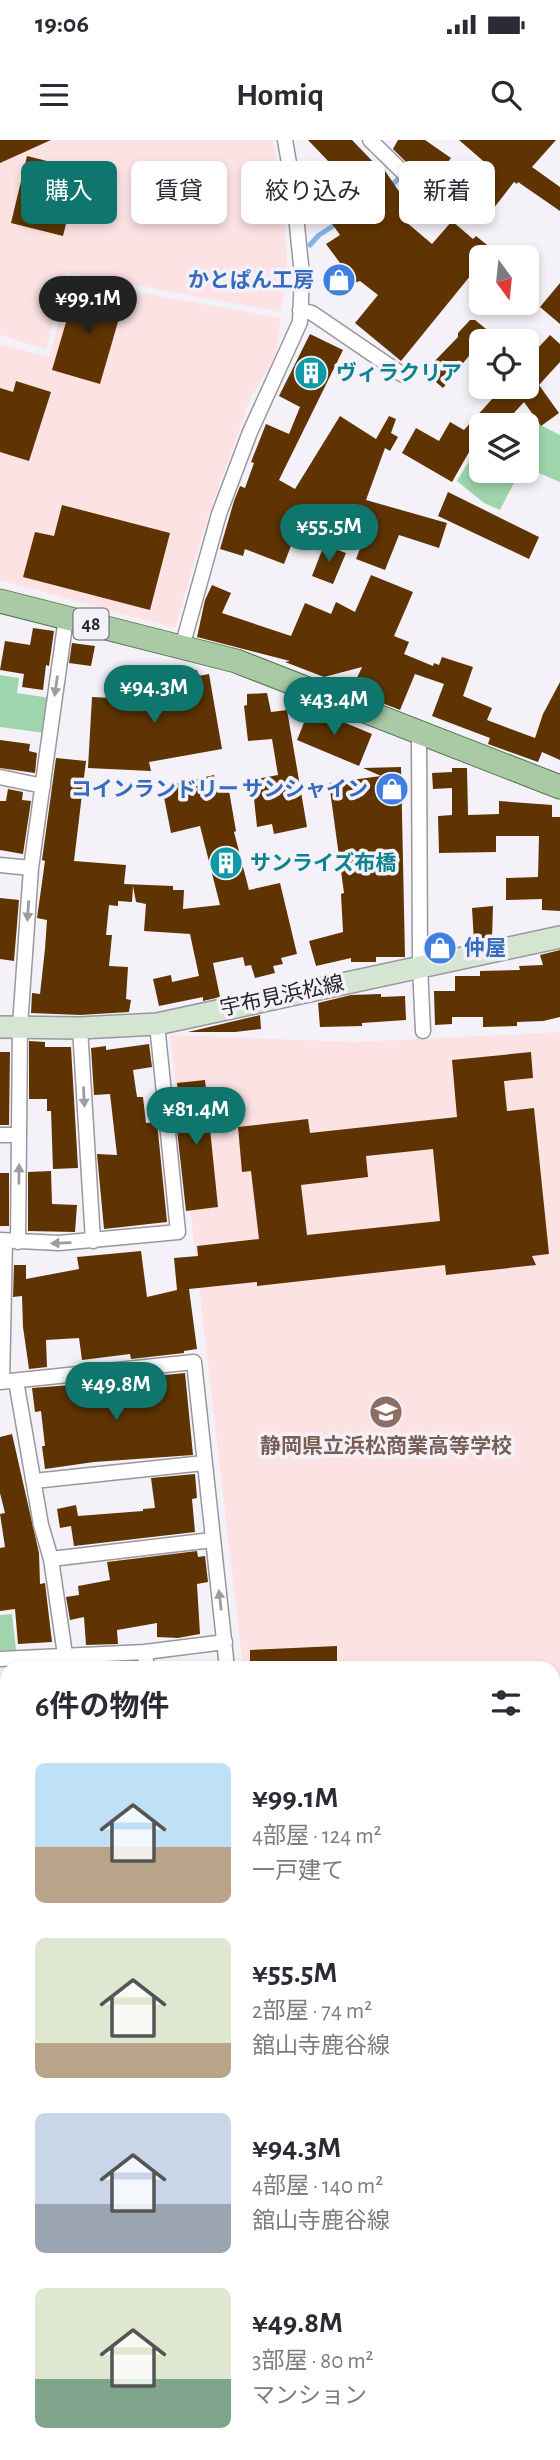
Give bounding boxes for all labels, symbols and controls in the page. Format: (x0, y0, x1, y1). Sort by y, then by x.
text: 19:06 (35, 11, 89, 37)
icon: menu (35, 76, 73, 114)
icon: search (487, 76, 525, 114)
text: Homiq (236, 79, 324, 111)
chip: 購入 (21, 161, 117, 224)
chip: 賃貸 (131, 161, 227, 224)
chip: 絞り込み (241, 161, 385, 224)
chip: 新着 (399, 161, 495, 224)
north arrow (469, 245, 539, 315)
map controls (469, 245, 539, 483)
shop icon: かとぱん工房 (320, 261, 358, 299)
place label: かとぱん工房 (188, 269, 314, 291)
pin: ¥99.1M (31, 276, 145, 336)
text: ¥99.1M (55, 287, 121, 310)
button: locate (469, 329, 539, 399)
building icon: ヴィラクリア (292, 354, 330, 392)
place label: ヴィラクリア (336, 361, 462, 384)
button: layers (469, 413, 539, 483)
pin: ¥55.5M (272, 504, 386, 564)
text: ¥55.5M (296, 515, 362, 538)
road number: 48 (74, 608, 108, 639)
pin: ¥94.3M (97, 666, 211, 725)
one-way arrow (50, 675, 61, 697)
text: ¥94.3M (120, 676, 188, 699)
pin: ¥43.4M (277, 678, 391, 737)
text: ¥43.4M (300, 688, 368, 711)
shop icon: コインランドリー サンシャイン (373, 770, 411, 808)
place label: コインランドリー サンシャイン (71, 778, 368, 800)
building icon: サンライズ布橋 (207, 844, 245, 882)
place label: サンライズ布橋 (250, 851, 396, 874)
one-way arrow (22, 901, 33, 923)
shop icon: 仲屋 (421, 929, 459, 967)
place label: 仲屋 (464, 936, 506, 959)
street label: 宇布見浜松線 (218, 972, 346, 1019)
one-way arrow (79, 1086, 90, 1108)
pin: ¥81.4M (139, 1088, 253, 1147)
text: ¥81.4M (163, 1098, 229, 1121)
one-way arrow (13, 1163, 25, 1185)
one-way arrow (50, 1237, 72, 1248)
pin: ¥49.8M (59, 1362, 173, 1422)
text: ¥49.8M (81, 1373, 151, 1396)
school or university icon: 静岡県立浜松商業高等学校 (367, 1393, 405, 1431)
place label: 静岡県立浜松商業高等学校 (260, 1435, 512, 1457)
one-way arrow (215, 1589, 226, 1611)
icon: filters (487, 1684, 525, 1722)
text: 6件の物件 (35, 1692, 170, 1722)
text: ¥99.1M (252, 1783, 338, 1813)
icon: home (91, 1791, 175, 1875)
text: 4部屋 · 124 m² (252, 1825, 382, 1848)
text: 一戸建て (252, 1860, 344, 1883)
text: ¥55.5M (252, 1958, 337, 1988)
icon: home (91, 1966, 175, 2050)
text: 2部屋 · 74 m² (252, 2000, 372, 2023)
text: 舘山寺鹿谷線 (252, 2035, 390, 2058)
text: ¥94.3M (252, 2133, 341, 2163)
icon: home (91, 2141, 175, 2225)
text: 4部屋 · 140 m² (252, 2175, 383, 2198)
text: 舘山寺鹿谷線 (252, 2210, 390, 2233)
text: ¥49.8M (252, 2308, 343, 2338)
icon: home (91, 2316, 175, 2400)
text: 3部屋 · 80 m² (252, 2350, 374, 2373)
text: マンション (252, 2385, 367, 2408)

